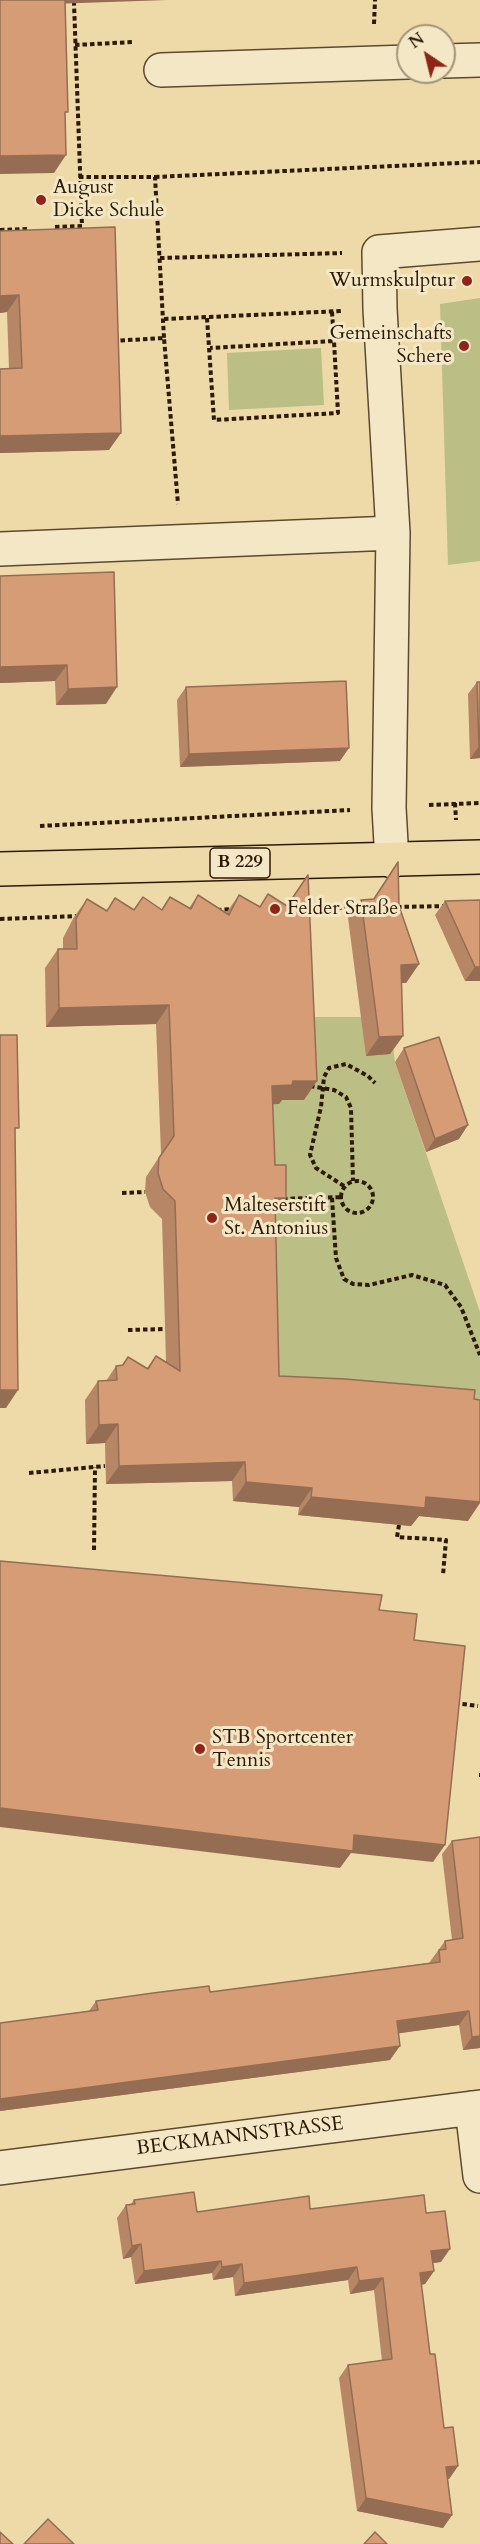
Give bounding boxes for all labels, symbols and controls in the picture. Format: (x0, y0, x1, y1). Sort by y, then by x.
north arrow (396, 24, 456, 84)
text: N (405, 28, 429, 54)
place label: August Dicke Schule (53, 176, 164, 223)
marker: August Dicke Schule (34, 193, 48, 207)
place label: Wurmskulptur (329, 269, 455, 293)
marker: Wurmskulptur (460, 274, 474, 288)
place label: Gemeinschafts Schere (330, 322, 452, 369)
marker: Gemeinschafts Schere (457, 339, 471, 353)
road number: B 229 (210, 848, 270, 878)
place label: Felder Straße (287, 897, 398, 921)
marker: Felder Straße (268, 902, 282, 916)
place label: Malteserstift St. Antonius (224, 1194, 328, 1241)
marker: Malteserstift St. Antonius (205, 1211, 219, 1225)
place label: STB Sportcenter Tennis (212, 1726, 353, 1773)
marker: STB Sportcenter Tennis (193, 1742, 207, 1756)
street label: BECKMANNSTRASSE (135, 2112, 345, 2162)

